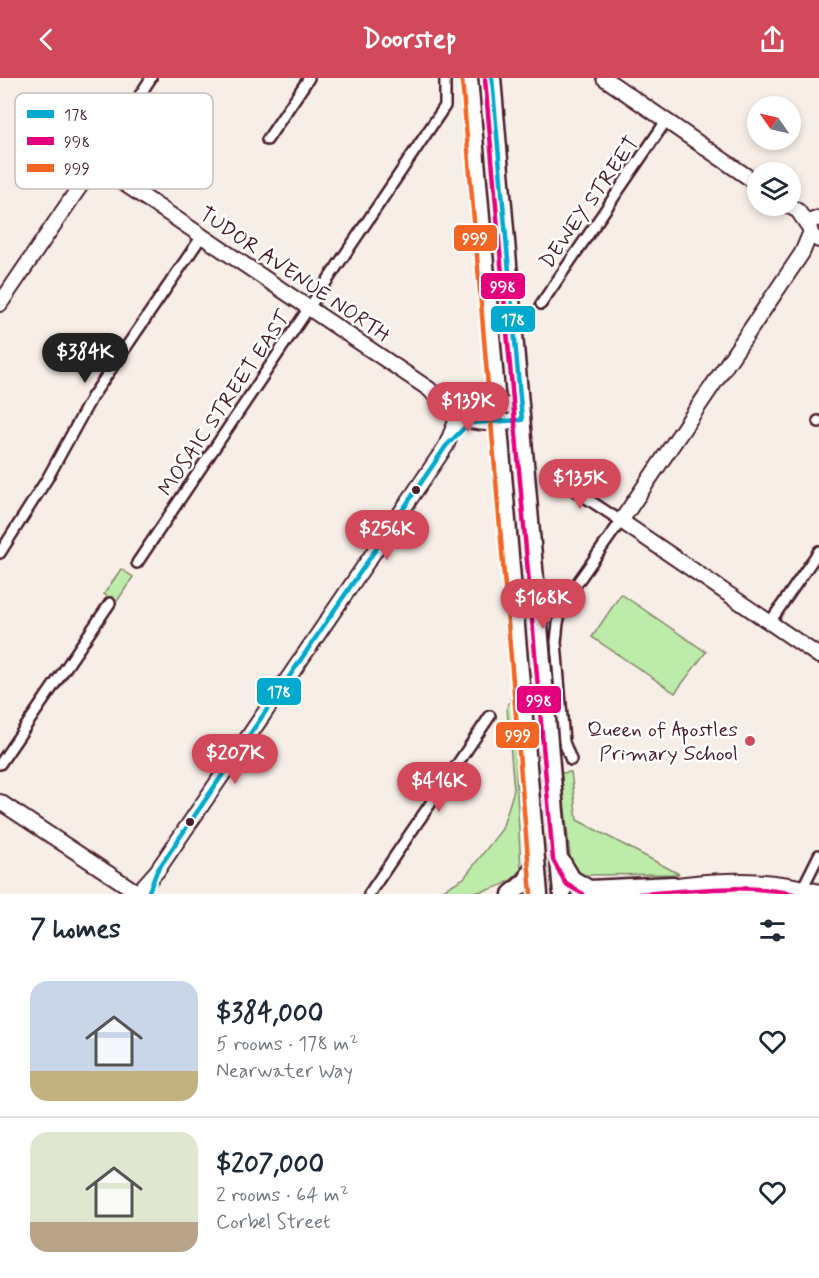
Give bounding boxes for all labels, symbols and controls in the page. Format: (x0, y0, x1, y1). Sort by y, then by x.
text: Doorstep (362, 22, 457, 57)
icon: back (30, 23, 63, 56)
icon: share (756, 23, 789, 56)
legend (15, 93, 213, 189)
north arrow (747, 96, 801, 150)
map controls (747, 96, 801, 216)
text: 178 (64, 105, 88, 126)
street label: DEWEY STREET (534, 131, 646, 274)
text: 998 (64, 132, 90, 153)
text: 999 (64, 159, 90, 180)
button: layers (747, 162, 801, 216)
street label: TUDOR AVENUE NORTH (193, 200, 395, 349)
line badge: 999 (453, 224, 498, 252)
text: 999 (462, 229, 488, 250)
line badge: 998 (480, 272, 526, 300)
text: 998 (490, 277, 516, 298)
street label: MOSAIC STREET EAST (152, 305, 298, 502)
line badge: 178 (490, 305, 536, 333)
text: 178 (501, 310, 525, 331)
pin: $384K (43, 333, 127, 384)
text: $384K (56, 339, 114, 366)
pin: $139K (426, 382, 510, 433)
text: $139K (441, 388, 495, 415)
pin: $135K (538, 459, 622, 510)
text: $135K (553, 465, 607, 492)
unlabelled marker (410, 484, 422, 496)
pin: $256K (345, 510, 429, 561)
text: $256K (359, 516, 415, 543)
pin: $168K (501, 579, 585, 630)
text: $168K (515, 585, 571, 612)
line badge: 178 (256, 677, 302, 706)
text: 178 (267, 682, 291, 703)
line badge: 998 (516, 685, 562, 714)
text: 998 (526, 691, 552, 712)
place label: Queen of Apostles Primary School (587, 716, 738, 768)
line badge: 999 (495, 721, 540, 749)
text: 999 (505, 726, 531, 747)
pin: $207K (193, 734, 277, 785)
marker: Queen of Apostles Primary School (743, 734, 757, 748)
text: $207K (206, 740, 264, 767)
pin: $416K (397, 762, 481, 813)
text: $416K (411, 768, 467, 795)
unlabelled marker (184, 816, 196, 828)
text: 7 homes (30, 913, 121, 947)
icon: filters (756, 914, 789, 947)
text: $384,000 (216, 997, 323, 1031)
icon: home (78, 1005, 150, 1077)
icon: heart (756, 1025, 789, 1058)
text: 5 rooms · 178 m² (216, 1031, 358, 1058)
text: Nearwater Way (216, 1058, 353, 1085)
text: $207,000 (216, 1148, 324, 1182)
icon: home (78, 1156, 150, 1228)
icon: heart (756, 1176, 789, 1209)
text: 2 rooms · 64 m² (216, 1182, 349, 1209)
text: Corbel Street (216, 1209, 331, 1236)

